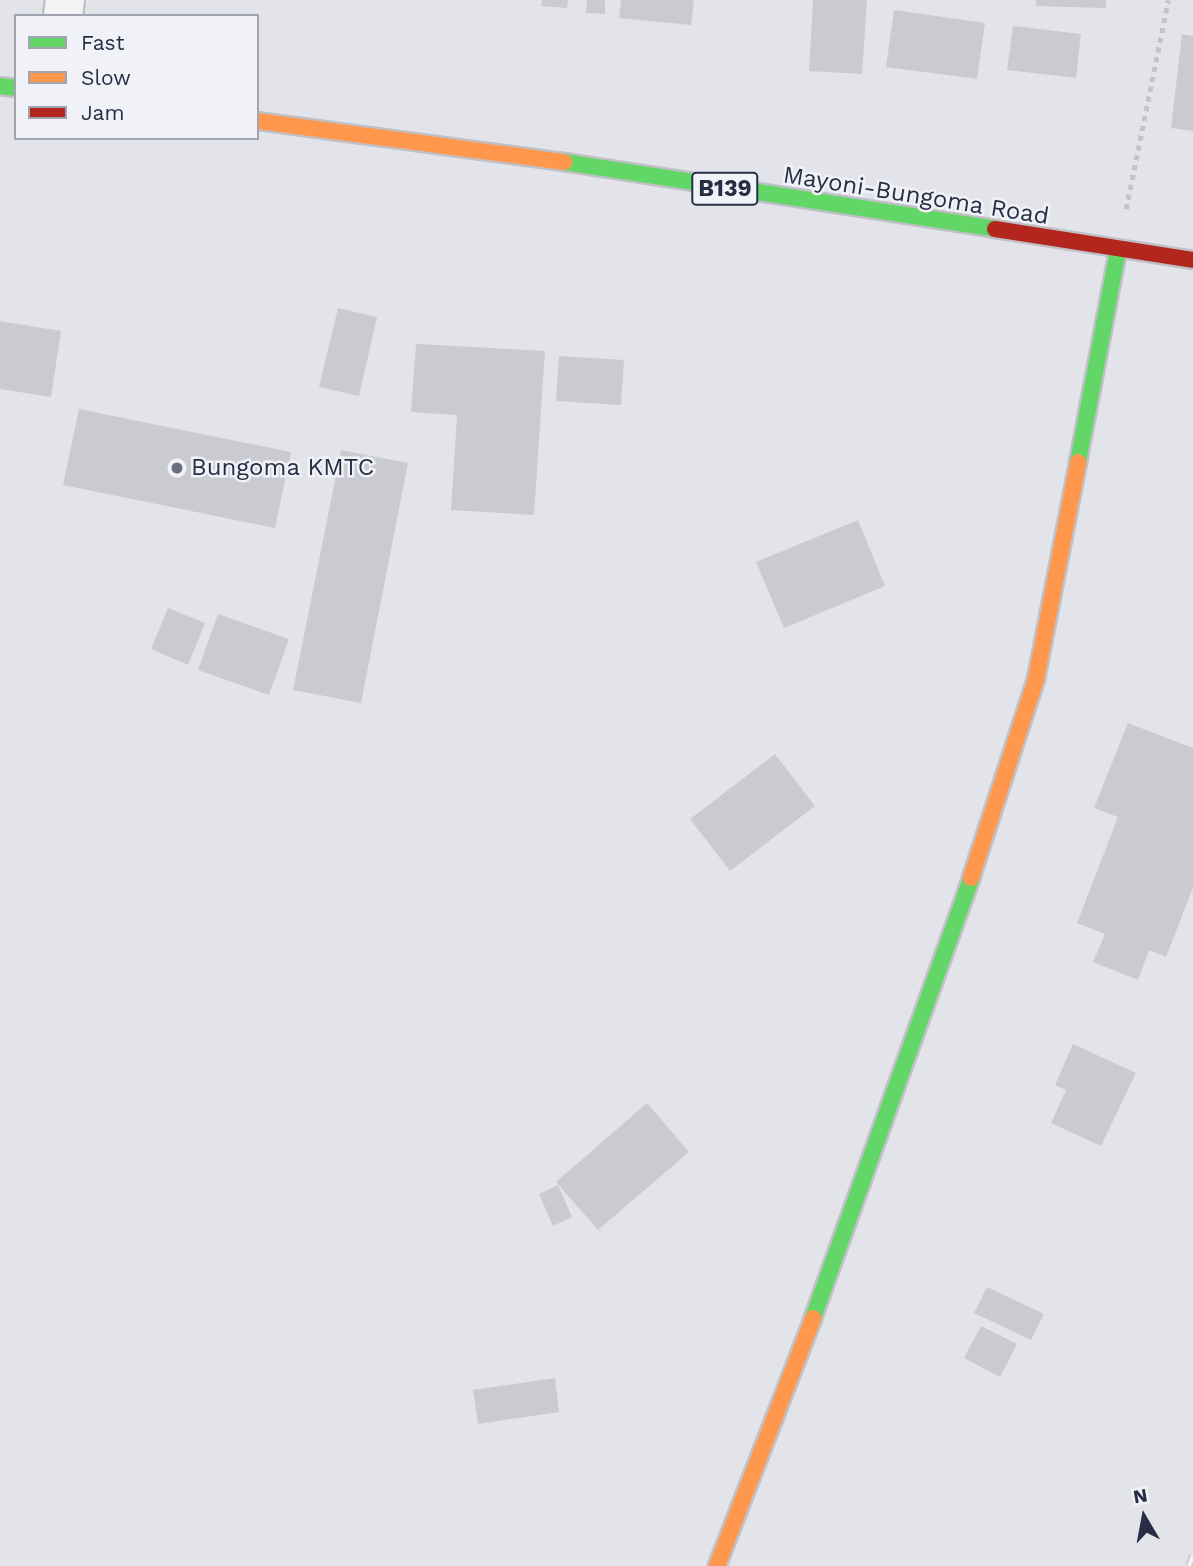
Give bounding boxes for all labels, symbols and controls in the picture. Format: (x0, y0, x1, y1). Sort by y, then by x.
legend (14, 14, 259, 140)
text: Fast (81, 30, 125, 55)
text: Slow (81, 65, 131, 90)
text: Jam (81, 100, 124, 125)
street label: Mayoni-Bungoma Road (781, 161, 1051, 231)
road number: B139 (690, 170, 760, 208)
place label: Bungoma KMTC (191, 454, 375, 482)
marker: Bungoma KMTC (169, 460, 185, 476)
north arrow (1109, 1482, 1179, 1552)
text: N (1131, 1483, 1149, 1508)

